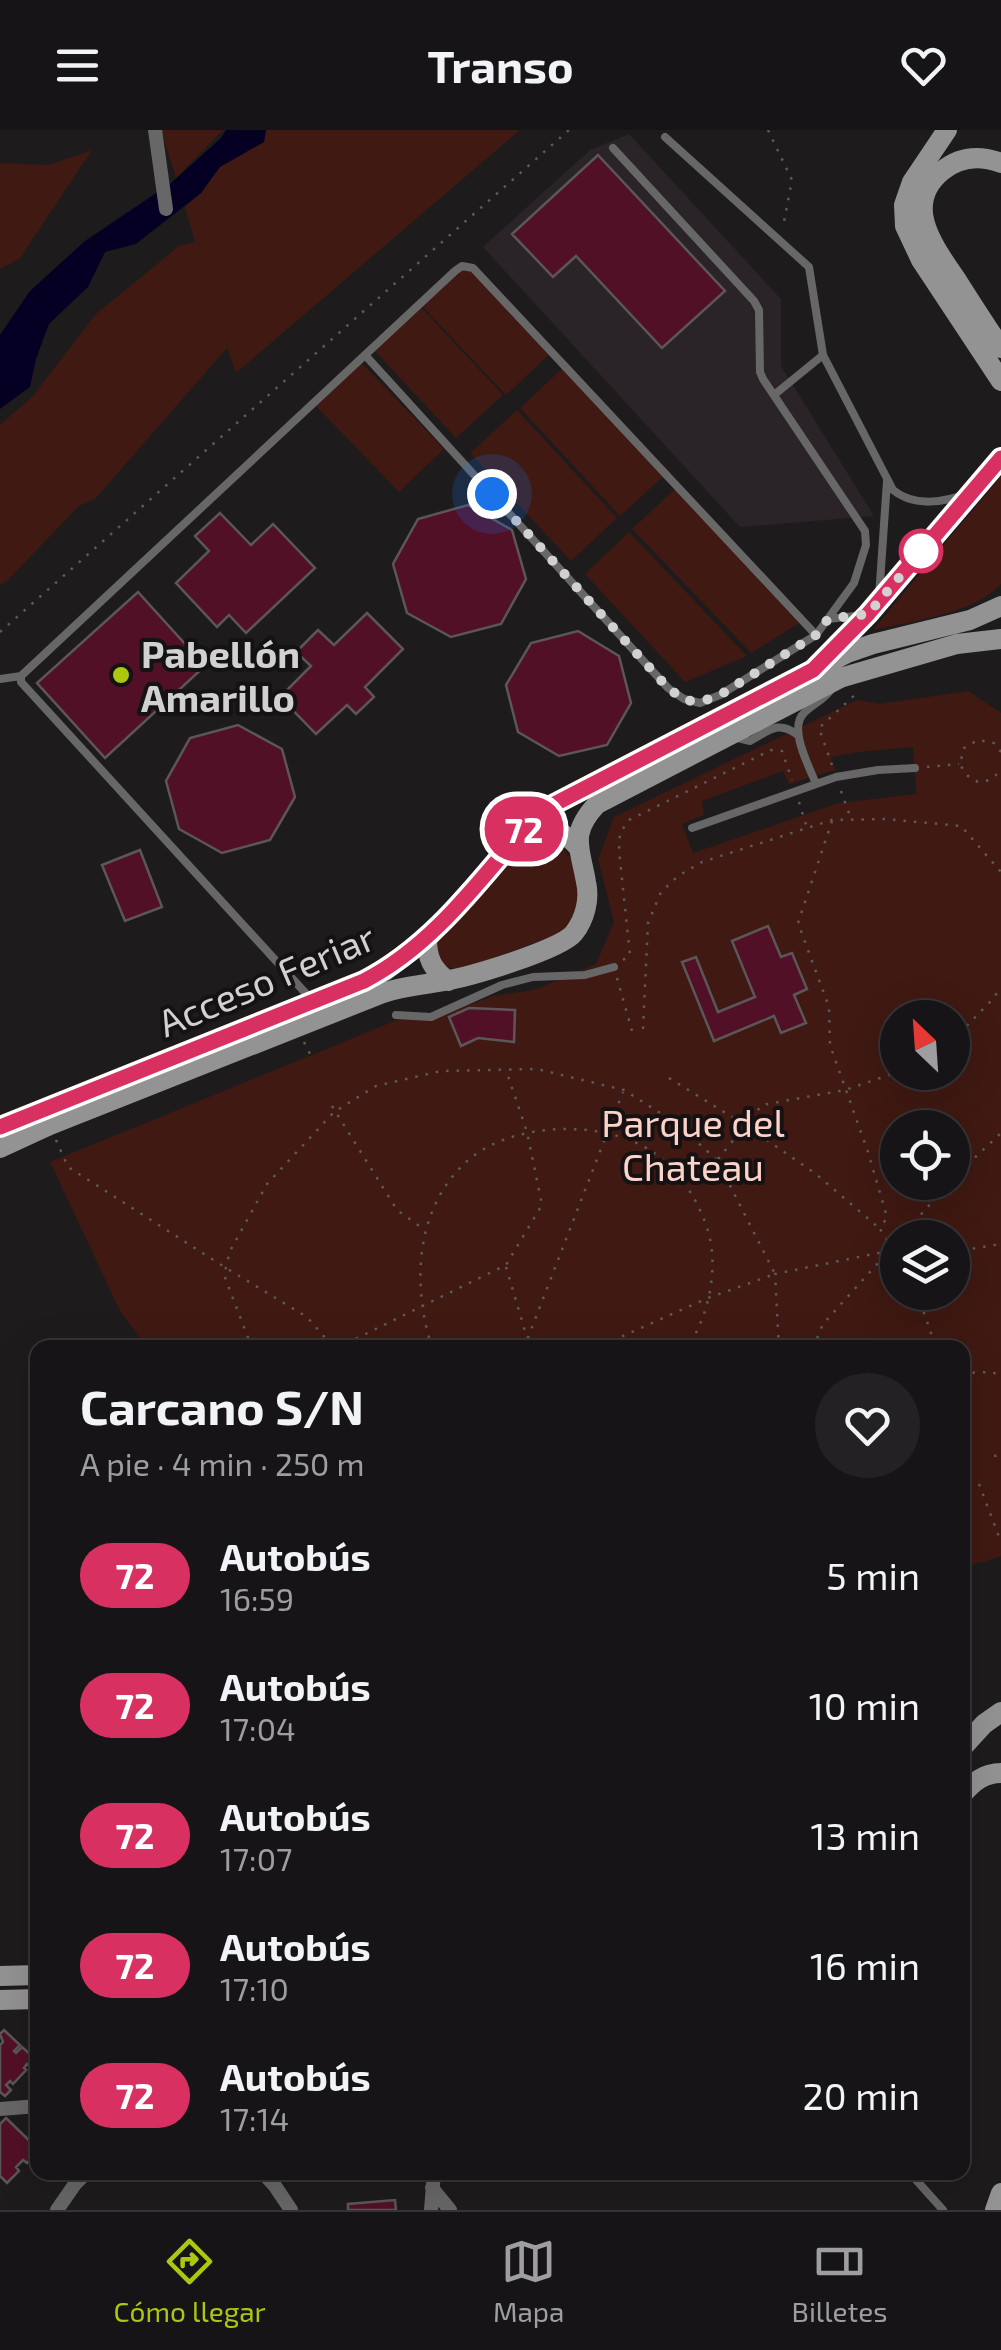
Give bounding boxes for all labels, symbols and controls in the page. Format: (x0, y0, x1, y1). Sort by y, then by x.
icon: menu (50, 38, 105, 93)
text: Transo (428, 38, 573, 92)
icon: heart (896, 38, 951, 93)
your location (467, 469, 517, 519)
unlabelled marker (900, 530, 942, 572)
place label: Pabellón Amarillo (141, 630, 300, 720)
marker: Pabellón Amarillo (110, 664, 132, 686)
line badge: 72 (479, 796, 569, 862)
text: 72 (505, 808, 543, 850)
street label: Acceso Feriar (151, 913, 381, 1045)
north arrow (880, 1000, 970, 1090)
map controls (880, 1000, 970, 1310)
park label: Parque del Chateau (601, 1099, 785, 1189)
button: locate (880, 1110, 970, 1200)
button: layers (880, 1220, 970, 1310)
button: heart (815, 1373, 920, 1478)
text: Carcano S/N (80, 1377, 364, 1435)
text: A pie · 4 min · 250 m (80, 1444, 365, 1482)
text: Autobús (220, 1533, 371, 1579)
text: 5 min (826, 1552, 920, 1598)
text: 72 (116, 1554, 154, 1596)
text: 16:59 (220, 1579, 294, 1617)
text: Autobús (220, 1663, 371, 1709)
text: 10 min (809, 1682, 920, 1728)
text: 72 (116, 1684, 154, 1726)
text: 17:04 (220, 1709, 296, 1747)
text: Autobús (220, 1793, 371, 1839)
text: 13 min (810, 1812, 920, 1858)
text: 72 (116, 1814, 154, 1856)
text: 17:07 (220, 1839, 292, 1877)
text: Autobús (220, 1923, 371, 1969)
text: 16 min (810, 1942, 920, 1988)
text: 72 (116, 1944, 154, 1986)
text: 17:10 (220, 1969, 289, 2007)
text: Autobús (220, 2053, 371, 2099)
text: 20 min (802, 2072, 920, 2118)
text: 72 (116, 2074, 154, 2116)
text: 17:14 (220, 2099, 289, 2137)
tab: Cómo llegar (114, 2234, 266, 2328)
tab: Mapa (493, 2234, 564, 2328)
tab: Billetes (792, 2234, 887, 2328)

